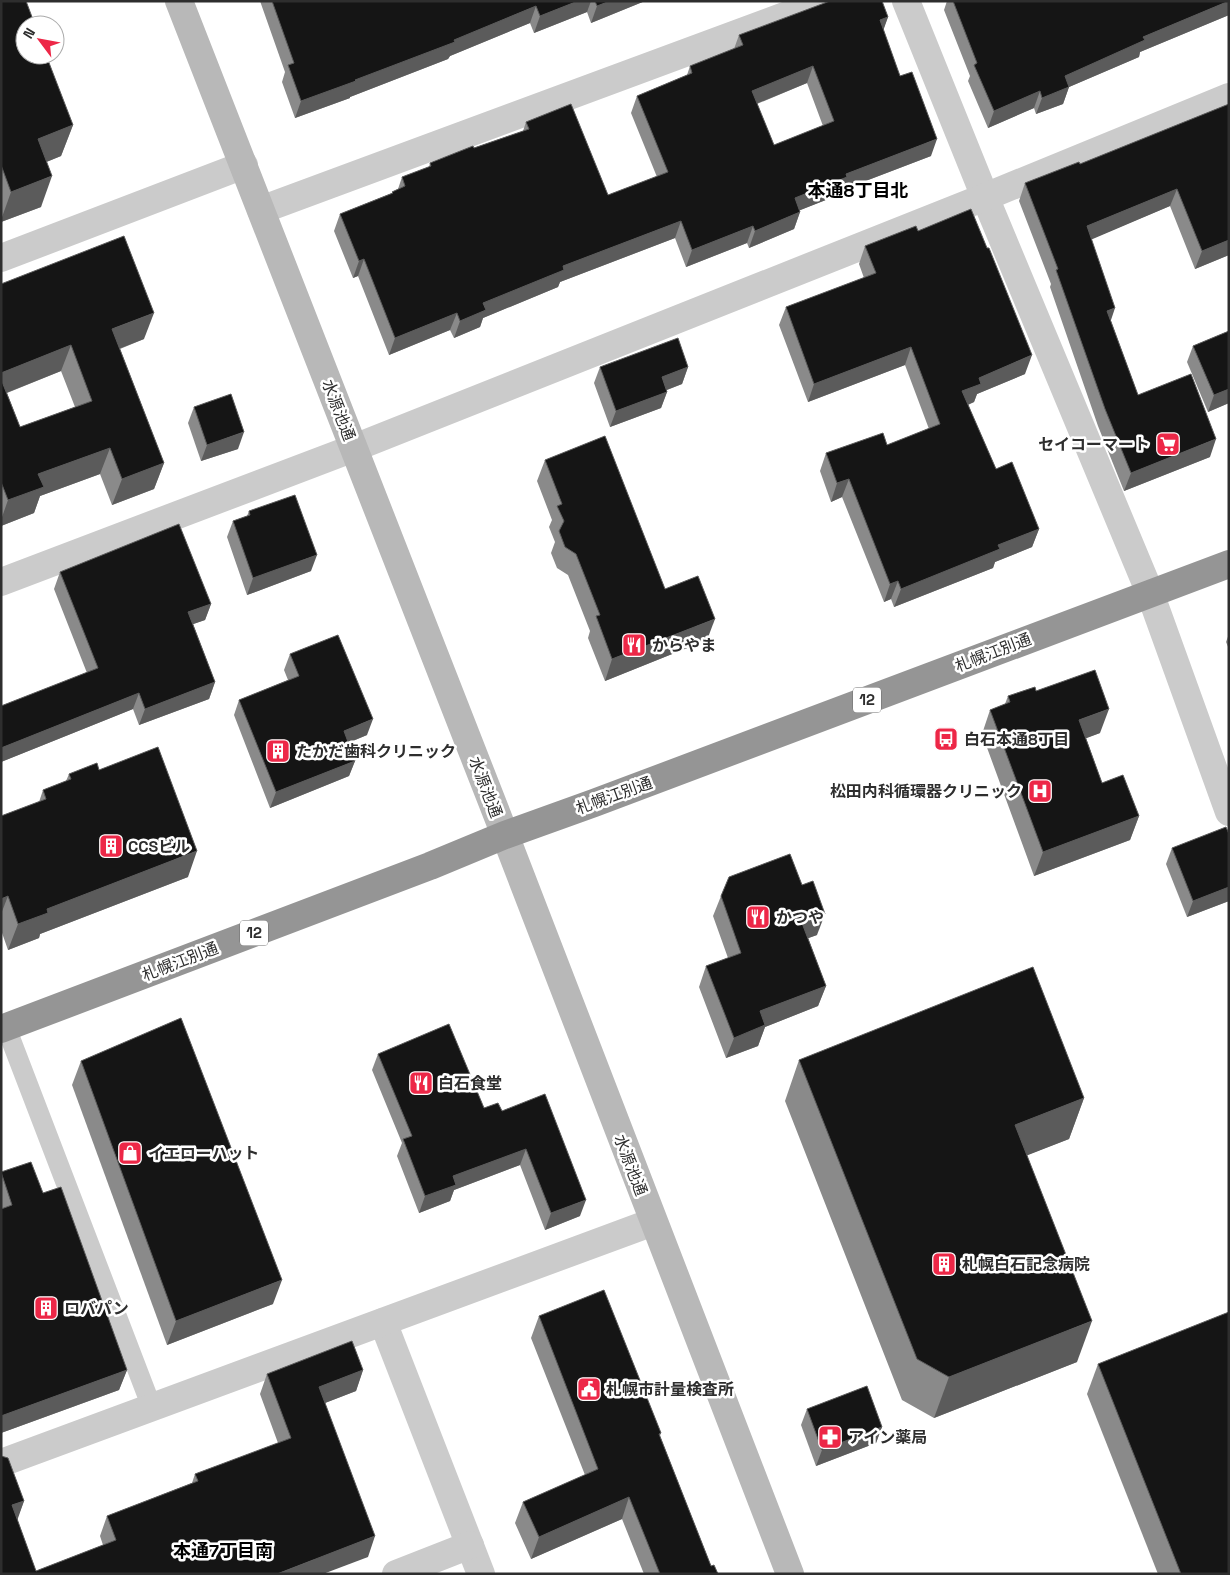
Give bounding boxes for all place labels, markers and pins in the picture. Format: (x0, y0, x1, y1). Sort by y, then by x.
supermarket icon: セイコーマート (1155, 431, 1181, 457)
place label: セイコーマート (1038, 434, 1150, 455)
restaurant icon: からやま (621, 632, 647, 658)
place label: からやま (652, 635, 716, 656)
bus stop icon: 白石本通8丁目 (933, 726, 959, 752)
place label: 白石本通8丁目 (964, 729, 1070, 750)
building icon: たかだ歯科クリニック (265, 738, 291, 764)
place label: たかだ歯科クリニック (296, 741, 456, 762)
hospital icon: 松田内科循環器クリニック (1027, 778, 1053, 804)
place label: 松田内科循環器クリニック (830, 781, 1022, 802)
building icon: CCSビル (98, 833, 124, 859)
place label: CCSビル (128, 836, 190, 857)
restaurant icon: かつや (745, 904, 771, 930)
place label: かつや (776, 907, 824, 928)
restaurant icon: 白石食堂 (408, 1070, 434, 1096)
place label: 白石食堂 (438, 1073, 502, 1094)
shop icon: イエローハット (117, 1140, 143, 1166)
place label: イエローハット (148, 1143, 260, 1164)
building icon: 札幌白石記念病院 (931, 1251, 957, 1277)
place label: 札幌白石記念病院 (962, 1254, 1090, 1275)
building icon: ロバパン (33, 1295, 59, 1321)
place label: ロバパン (64, 1298, 129, 1319)
public building icon: 札幌市計量検査所 (576, 1376, 602, 1402)
place label: 札幌市計量検査所 (606, 1379, 734, 1400)
pharmacy icon: アイン薬局 (817, 1424, 843, 1450)
place label: アイン薬局 (848, 1427, 927, 1448)

